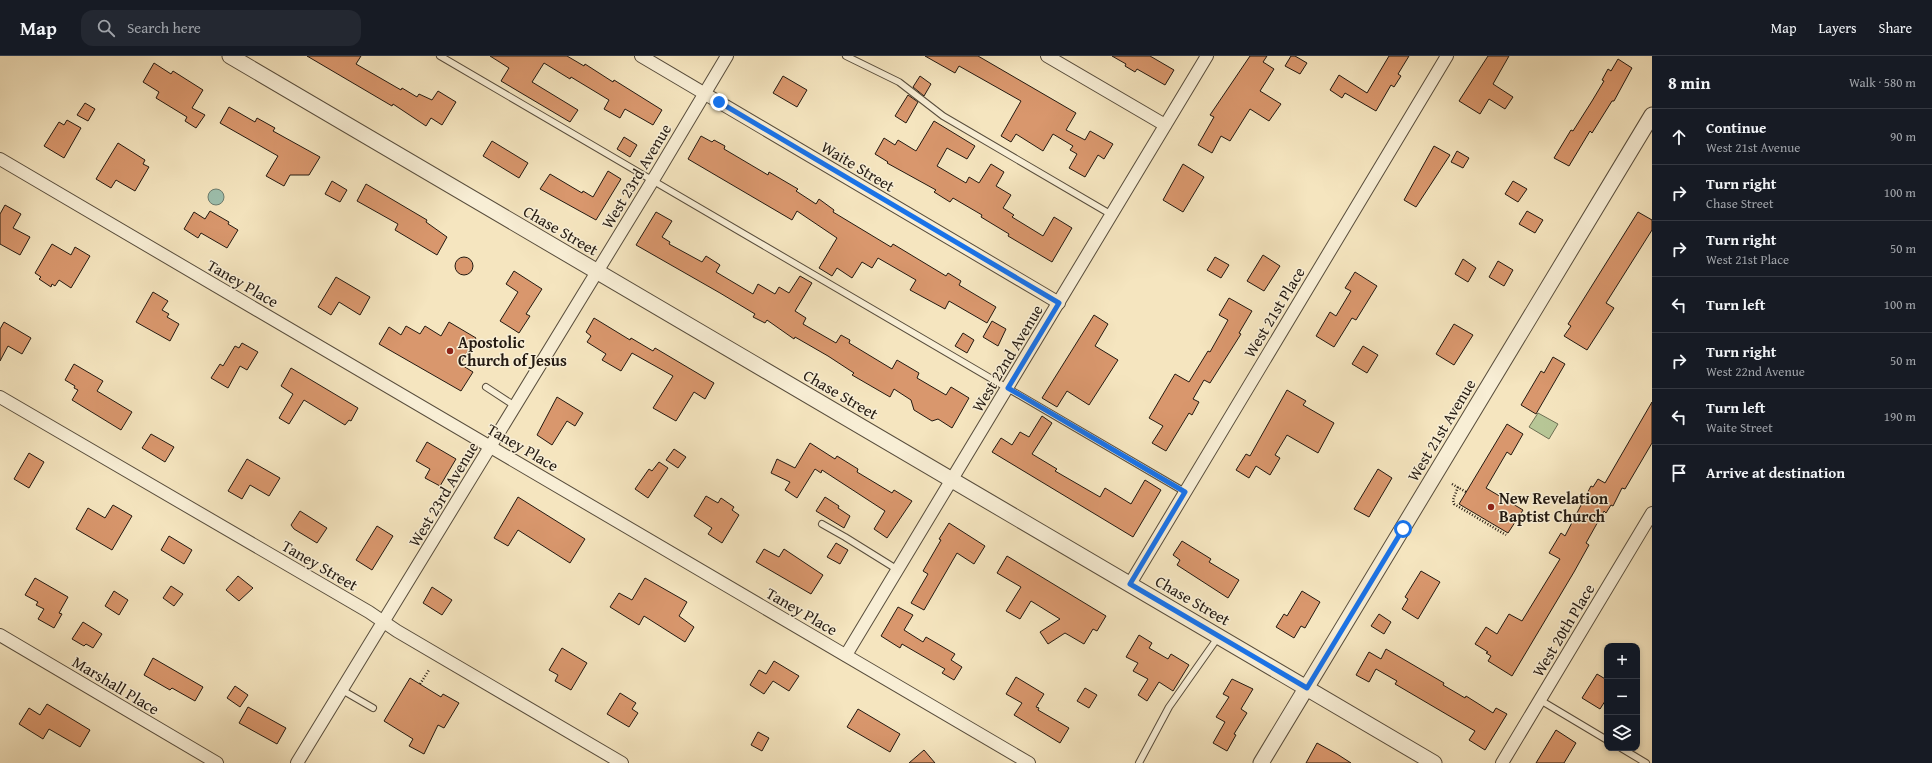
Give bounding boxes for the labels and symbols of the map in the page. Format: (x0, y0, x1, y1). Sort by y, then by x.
route end (710, 93, 728, 111)
street label: West 23rd Avenue (595, 119, 677, 233)
street label: Waite Street (817, 135, 900, 198)
street label: Chase Street (519, 199, 603, 261)
street label: Taney Place (203, 253, 283, 313)
street label: West 21st Place (1237, 262, 1311, 362)
street label: West 22nd Avenue (965, 300, 1049, 416)
place label: Apostolic Church of Jesus (458, 330, 567, 372)
marker: Apostolic Church of Jesus (445, 346, 455, 356)
street label: Chase Street (799, 363, 883, 425)
street label: West 21st Avenue (1401, 374, 1481, 486)
street label: Taney Place (483, 417, 563, 477)
street label: West 23rd Avenue (402, 437, 484, 551)
place label: New Revelation Baptist Church (1499, 486, 1609, 528)
marker: New Revelation Baptist Church (1486, 502, 1496, 512)
route start (1394, 520, 1412, 538)
street label: Taney Street (277, 534, 363, 597)
street label: Chase Street (1151, 569, 1235, 631)
street label: West 20th Place (1526, 579, 1600, 681)
street label: Taney Place (762, 581, 842, 641)
street label: Marshall Place (68, 649, 164, 721)

